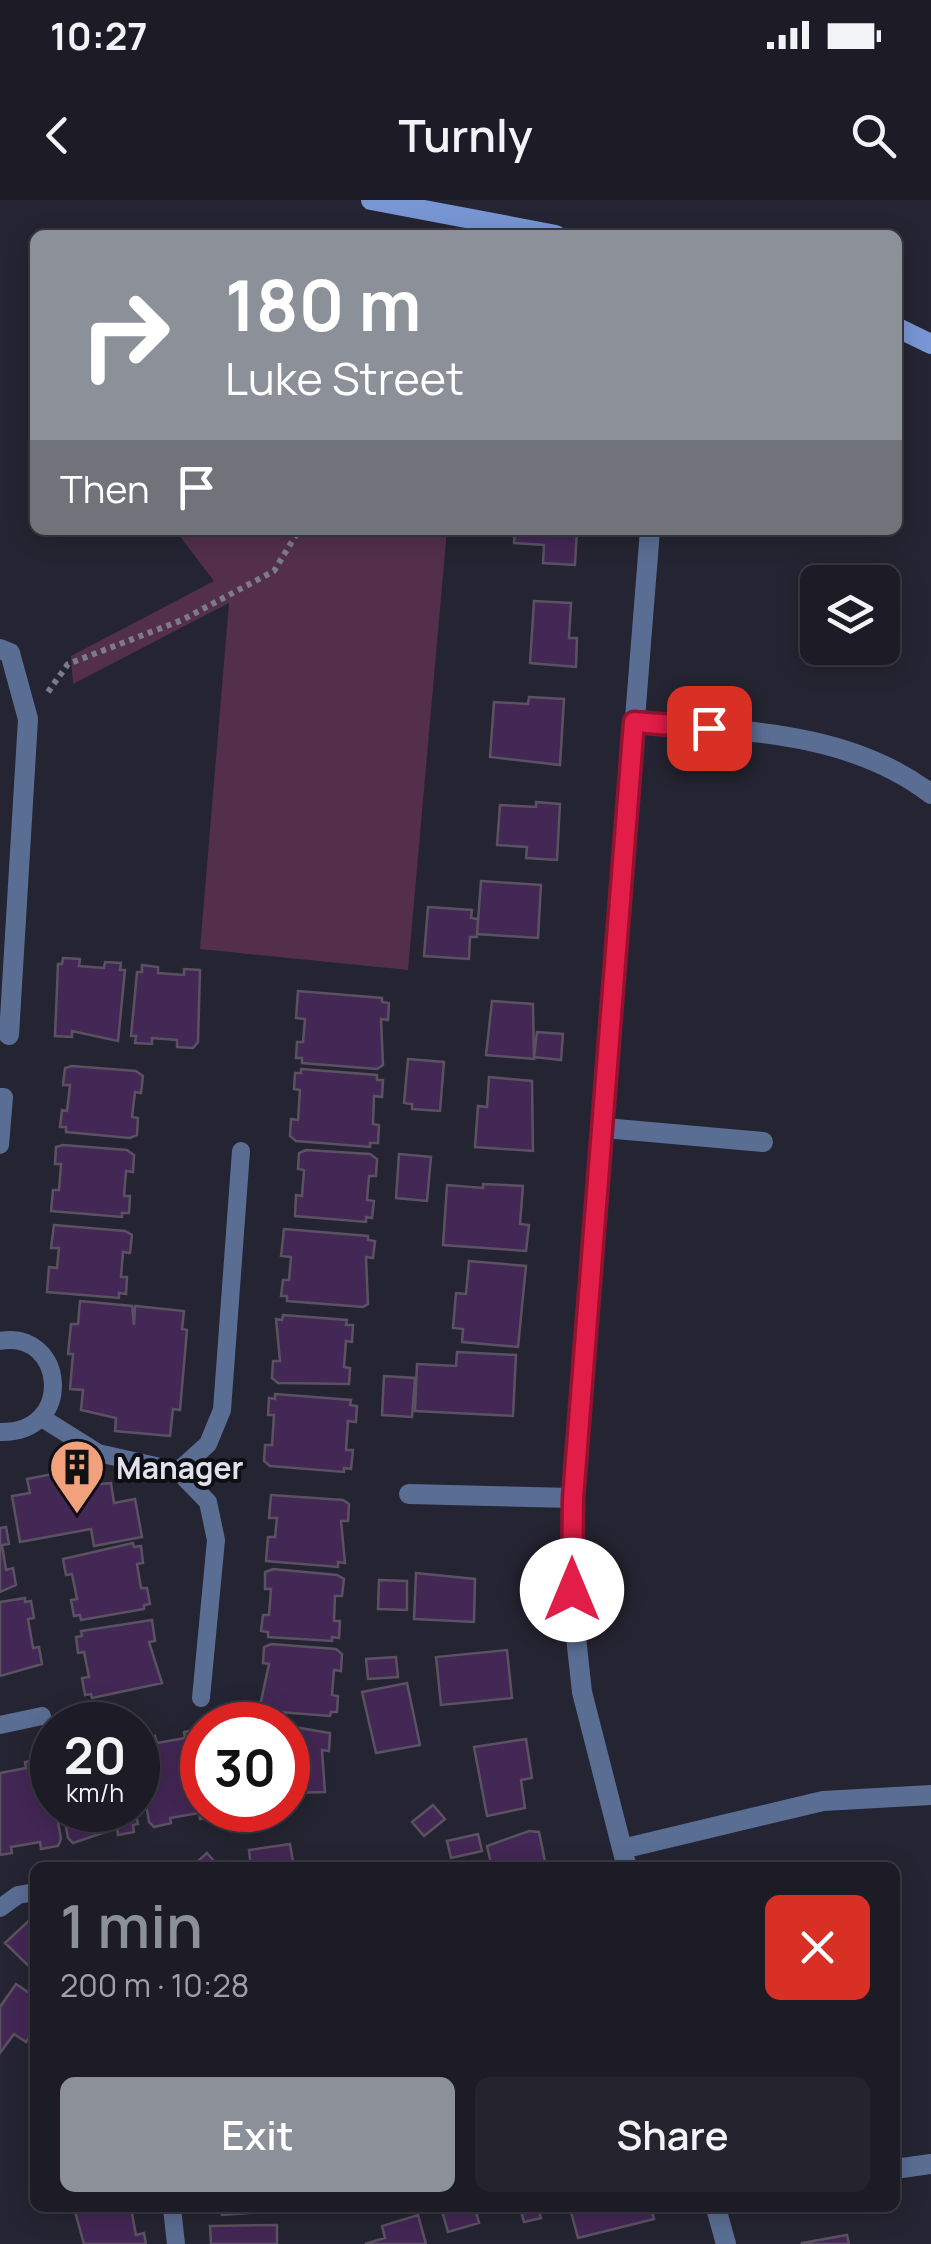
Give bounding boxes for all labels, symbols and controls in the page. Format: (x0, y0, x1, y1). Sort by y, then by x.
text: 10:27 (50, 9, 148, 61)
text: Turnly (398, 104, 533, 166)
icon: back (30, 108, 85, 163)
icon: search (846, 108, 901, 163)
text: 180 m (225, 256, 422, 352)
icon: right (60, 270, 190, 400)
text: Luke Street (225, 347, 464, 409)
icon: arrive (169, 460, 224, 515)
text: Then (60, 462, 149, 514)
map controls (800, 565, 900, 665)
button: layers (800, 565, 900, 665)
pin (667, 686, 752, 771)
icon: arrive (682, 701, 737, 756)
building icon: Manager (47, 1437, 107, 1516)
place label: Manager (116, 1447, 244, 1488)
position arrow (520, 1538, 624, 1642)
speed limit sign: 30 (180, 1702, 310, 1832)
text: 20 (64, 1721, 126, 1789)
text: km/h (66, 1775, 124, 1810)
text: 1 min (60, 1884, 203, 1966)
button: close (765, 1895, 870, 2000)
text: 200 m · 10:28 (60, 1963, 249, 2007)
button: Exit (60, 2077, 455, 2192)
button: Share (475, 2077, 870, 2192)

